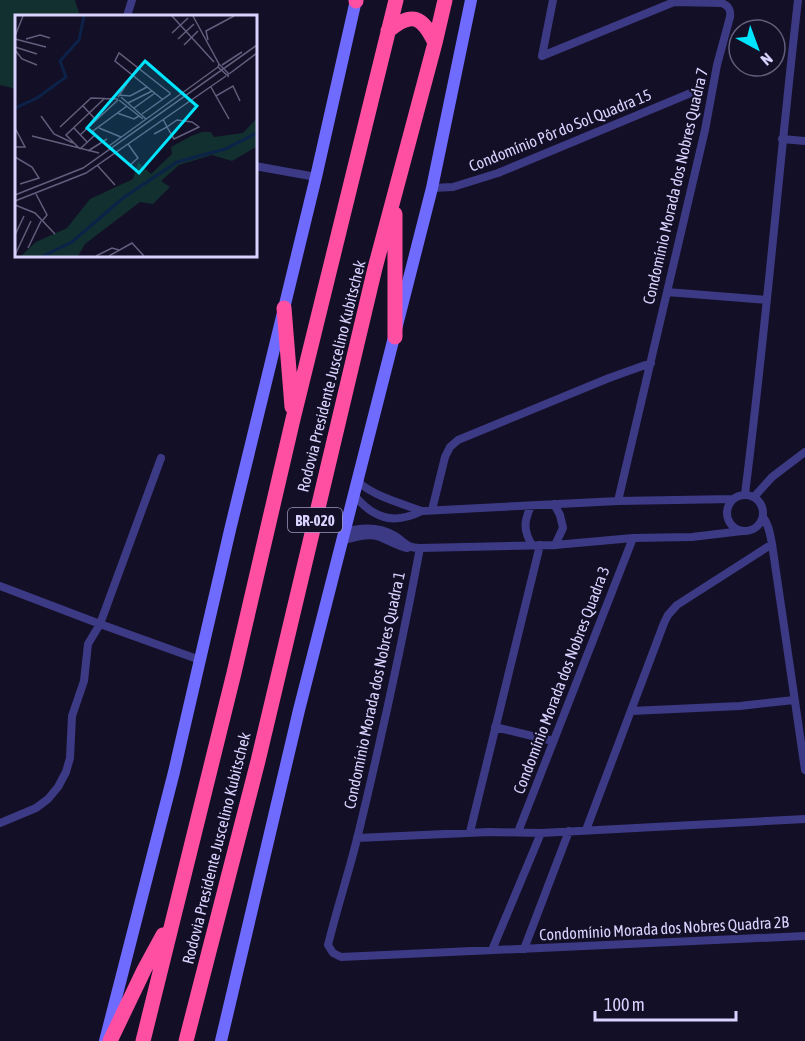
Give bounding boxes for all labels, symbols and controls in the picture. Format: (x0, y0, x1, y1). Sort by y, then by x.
inset map (15, 15, 256, 256)
north arrow (727, 18, 787, 78)
text: N (757, 49, 776, 69)
street label: Condomínio Morada dos Nobres Quadra 7 (639, 66, 711, 306)
street label: Condomínio Pôr do Sol Quadra 15 (466, 85, 654, 175)
street label: Rodovia Presidente Juscelino Kubitschek (293, 258, 369, 494)
road number: BR-020 (288, 508, 342, 532)
street label: Condomínio Morada dos Nobres Quadra 3 (509, 564, 613, 796)
street label: Condomínio Morada dos Nobres Quadra 1 (340, 570, 408, 810)
street label: Rodovia Presidente Juscelino Kubitschek (178, 730, 254, 966)
street label: Condomínio Morada dos Nobres Quadra 2B (539, 912, 790, 944)
scale bar (595, 984, 736, 1022)
text: 100 m (604, 994, 645, 1015)

